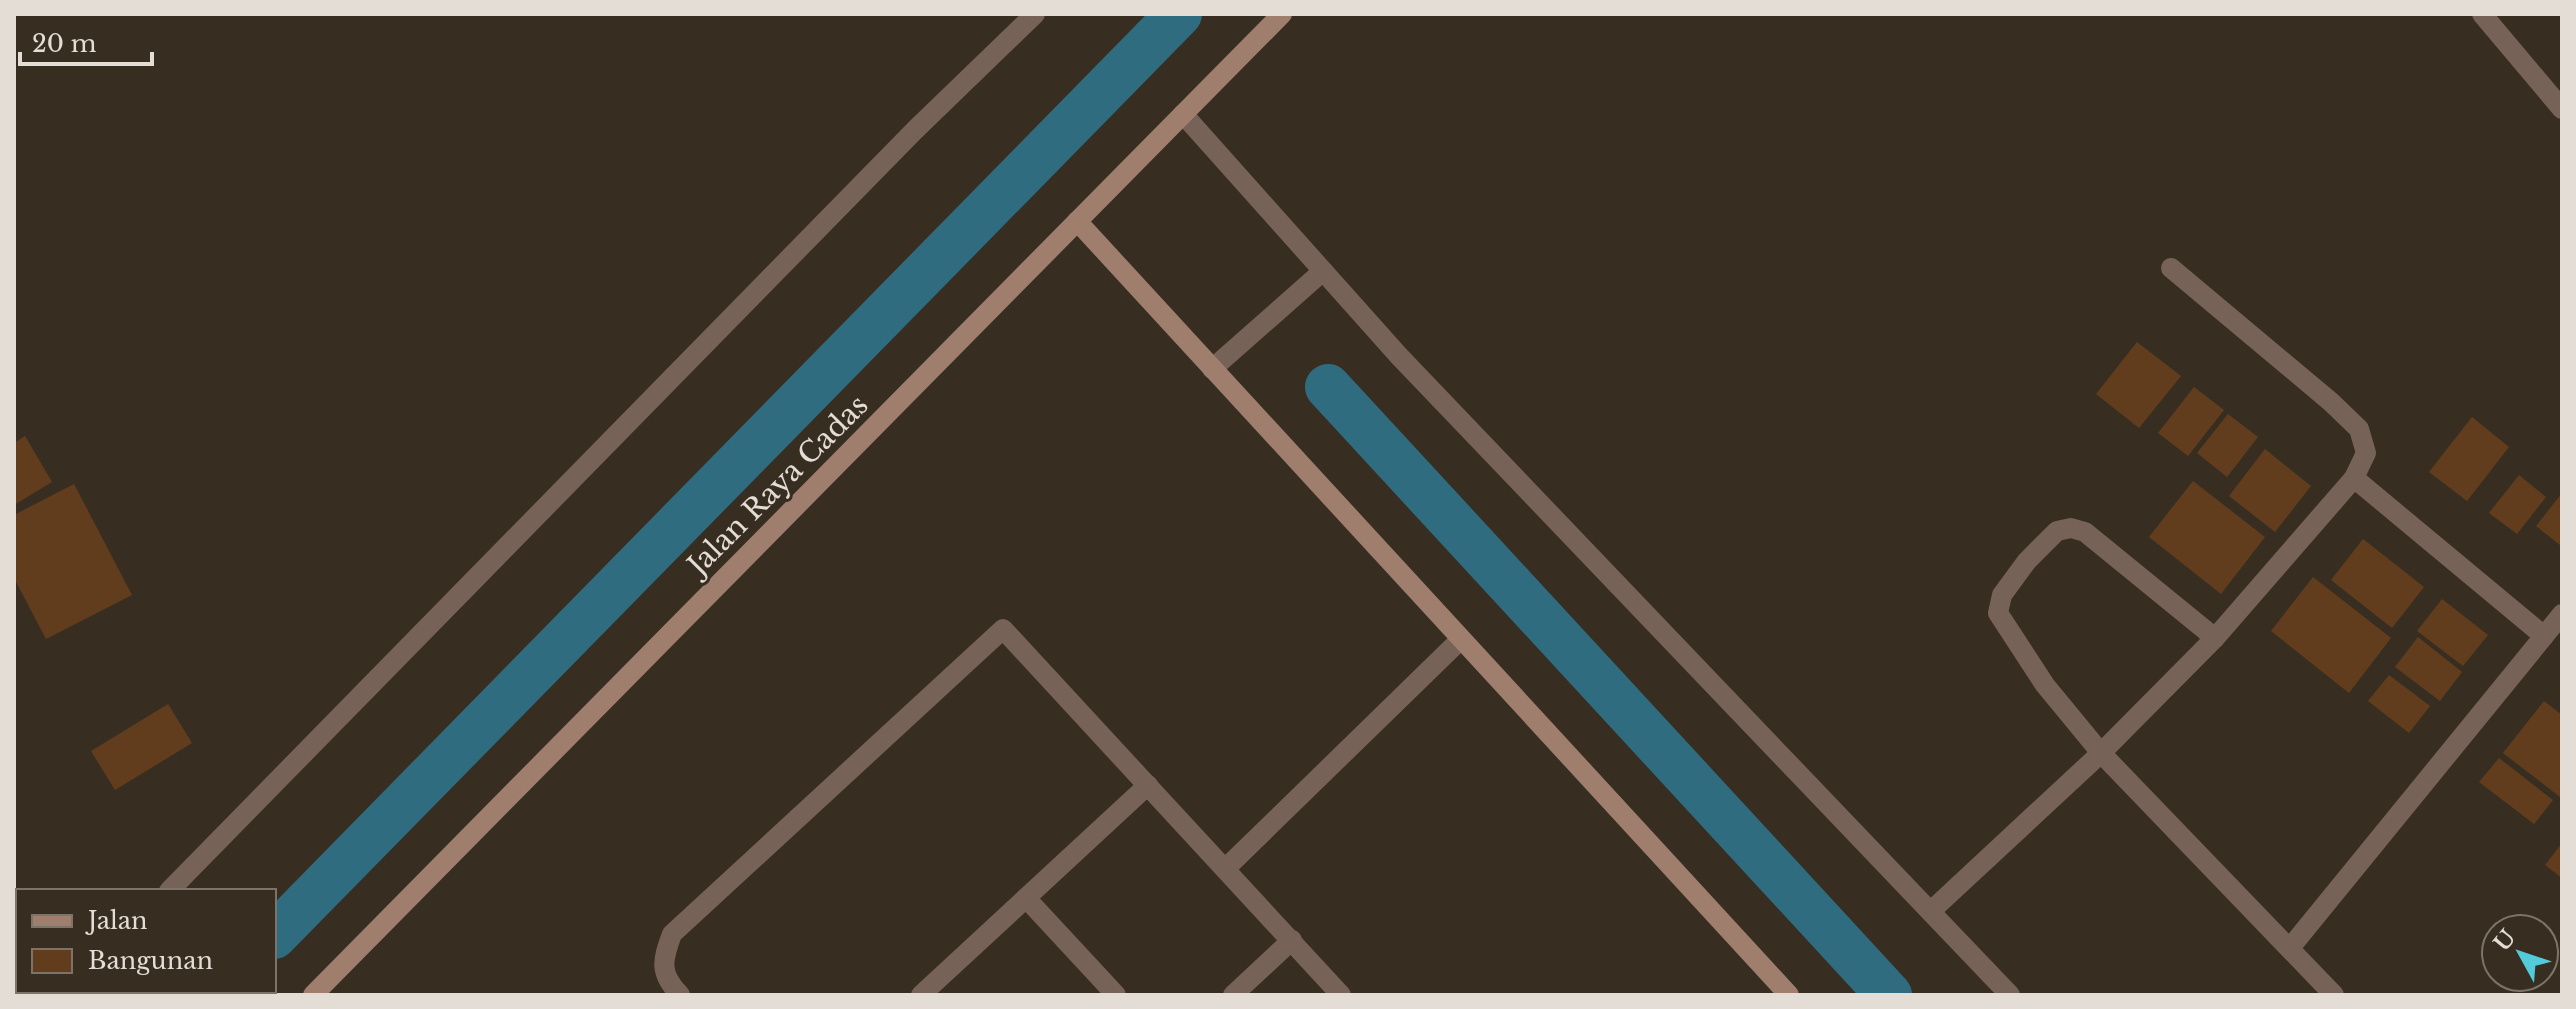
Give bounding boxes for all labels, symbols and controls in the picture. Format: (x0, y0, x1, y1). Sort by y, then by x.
scale bar (20, 16, 152, 66)
text: 20 m (32, 29, 97, 58)
street label: Jalan Raya Cadas (678, 388, 875, 585)
legend (16, 889, 276, 993)
text: Jalan (85, 906, 148, 935)
north arrow (2480, 913, 2560, 993)
text: U (2488, 924, 2522, 957)
text: Bangunan (88, 946, 213, 975)

